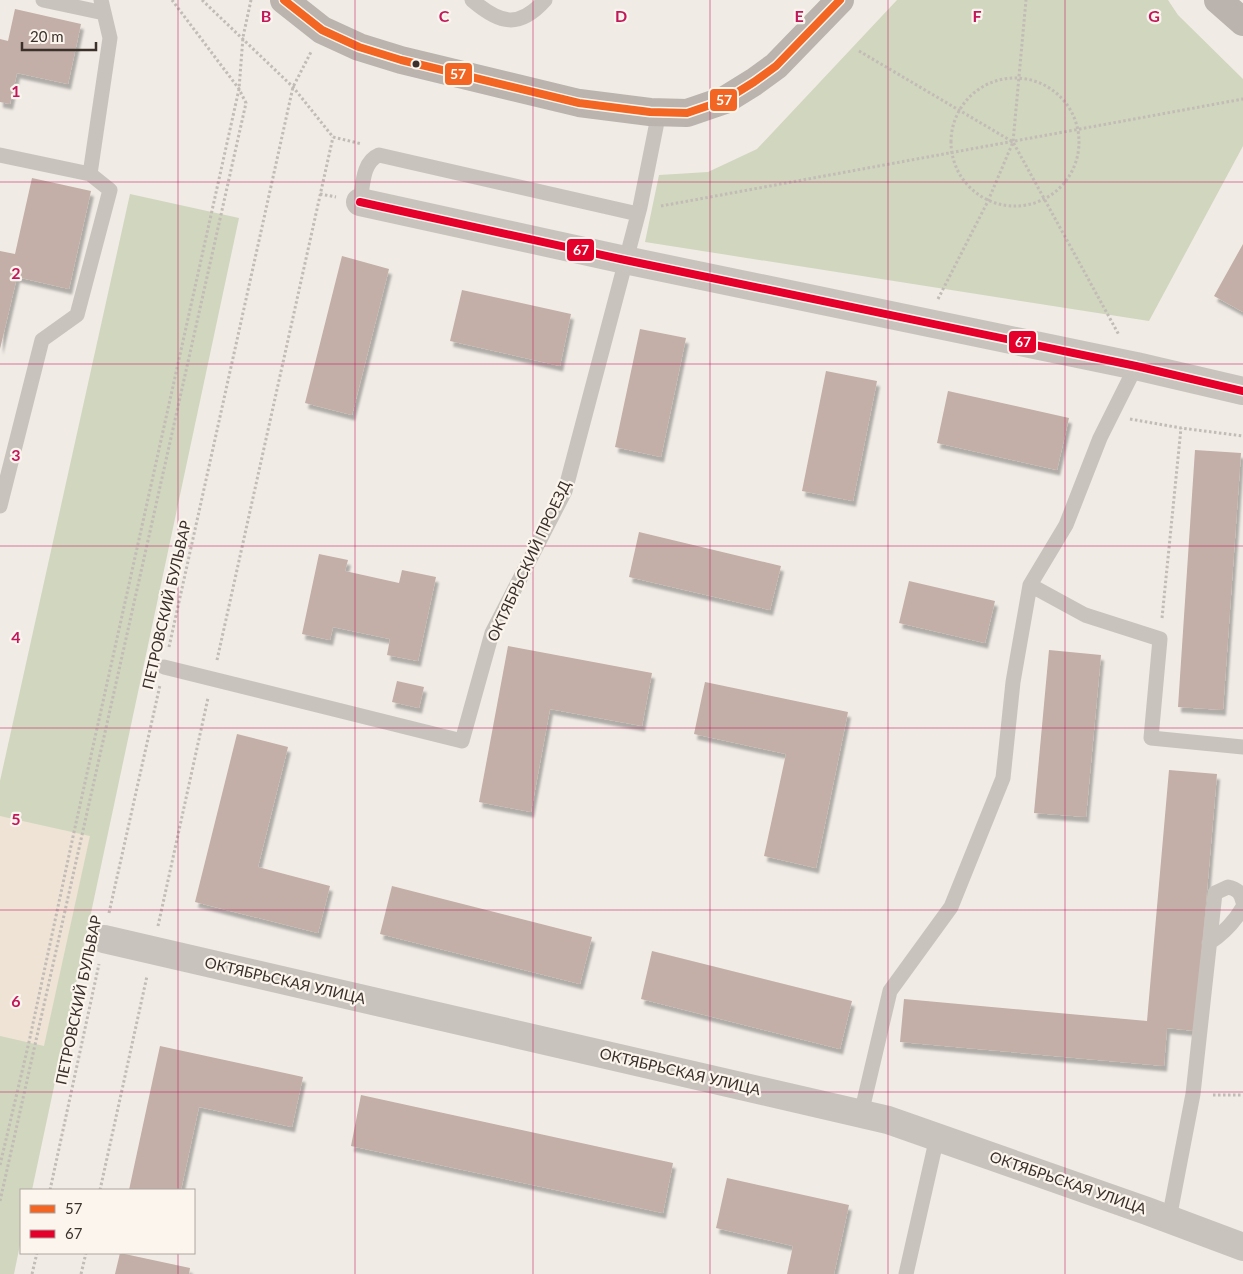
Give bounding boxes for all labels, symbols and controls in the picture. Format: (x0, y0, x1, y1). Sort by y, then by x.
text: B (261, 6, 271, 25)
text: C (439, 6, 450, 25)
text: D (615, 6, 627, 25)
text: E (794, 6, 804, 25)
text: F (972, 6, 982, 25)
text: G (1148, 6, 1160, 25)
scale bar (22, 20, 96, 52)
text: 20 m (30, 27, 64, 45)
unlabelled marker (411, 59, 421, 69)
line badge: 57 (444, 62, 473, 86)
text: 57 (450, 65, 466, 82)
text: 1 (11, 81, 21, 100)
line badge: 57 (709, 88, 738, 112)
text: 57 (716, 91, 732, 108)
line badge: 67 (566, 238, 595, 262)
text: 67 (573, 241, 589, 258)
text: 2 (11, 263, 21, 282)
line badge: 67 (1008, 330, 1037, 354)
text: 67 (1015, 333, 1031, 350)
text: 3 (11, 445, 21, 464)
street label: ОКТЯБРЬСКИЙ ПРОЕЗД (483, 477, 573, 644)
street label: ПЕТРОВСКИЙ БУЛЬВАР (138, 519, 194, 691)
text: 4 (11, 627, 21, 646)
text: 5 (11, 809, 21, 828)
street label: ПЕТРОВСКИЙ БУЛЬВАР (51, 914, 105, 1086)
street label: ОКТЯБРЬСКАЯ УЛИЦА (203, 953, 368, 1007)
text: 6 (11, 991, 21, 1010)
street label: ОКТЯБРЬСКАЯ УЛИЦА (598, 1044, 763, 1098)
street label: ОКТЯБРЬСКАЯ УЛИЦА (988, 1147, 1150, 1218)
legend (20, 1189, 195, 1254)
text: 57 (65, 1199, 83, 1217)
text: 67 (65, 1224, 83, 1242)

